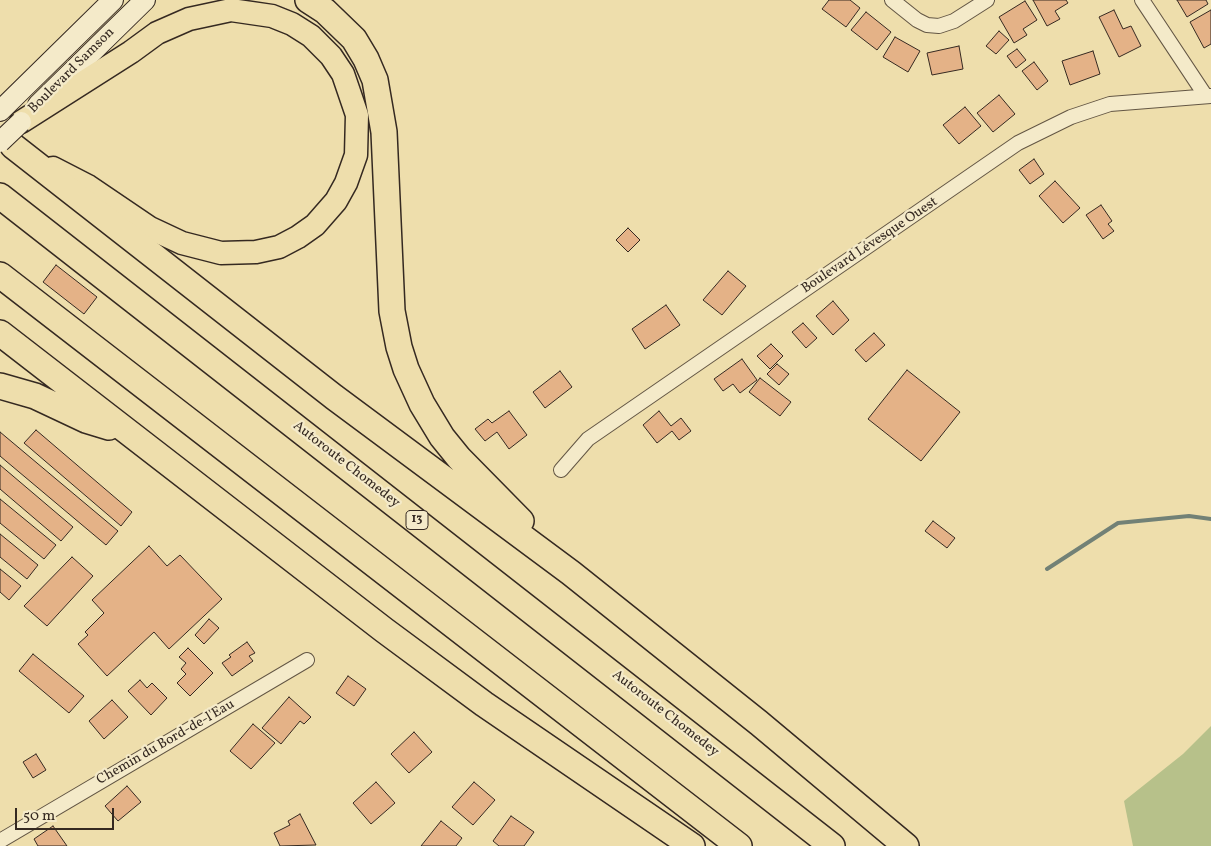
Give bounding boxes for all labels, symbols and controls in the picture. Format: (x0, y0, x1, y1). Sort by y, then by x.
street label: Boulevard Samson (26, 25, 118, 117)
street label: Boulevard Lévesque Ouest (799, 194, 941, 298)
street label: Autoroute Chomedey (289, 418, 403, 512)
road number: 13 (406, 510, 428, 530)
street label: Autoroute Chomedey (608, 667, 722, 761)
street label: Chemin du Bord-de-l'Eau (94, 697, 238, 789)
scale bar (18, 798, 116, 830)
text: 50 m (23, 806, 55, 827)

